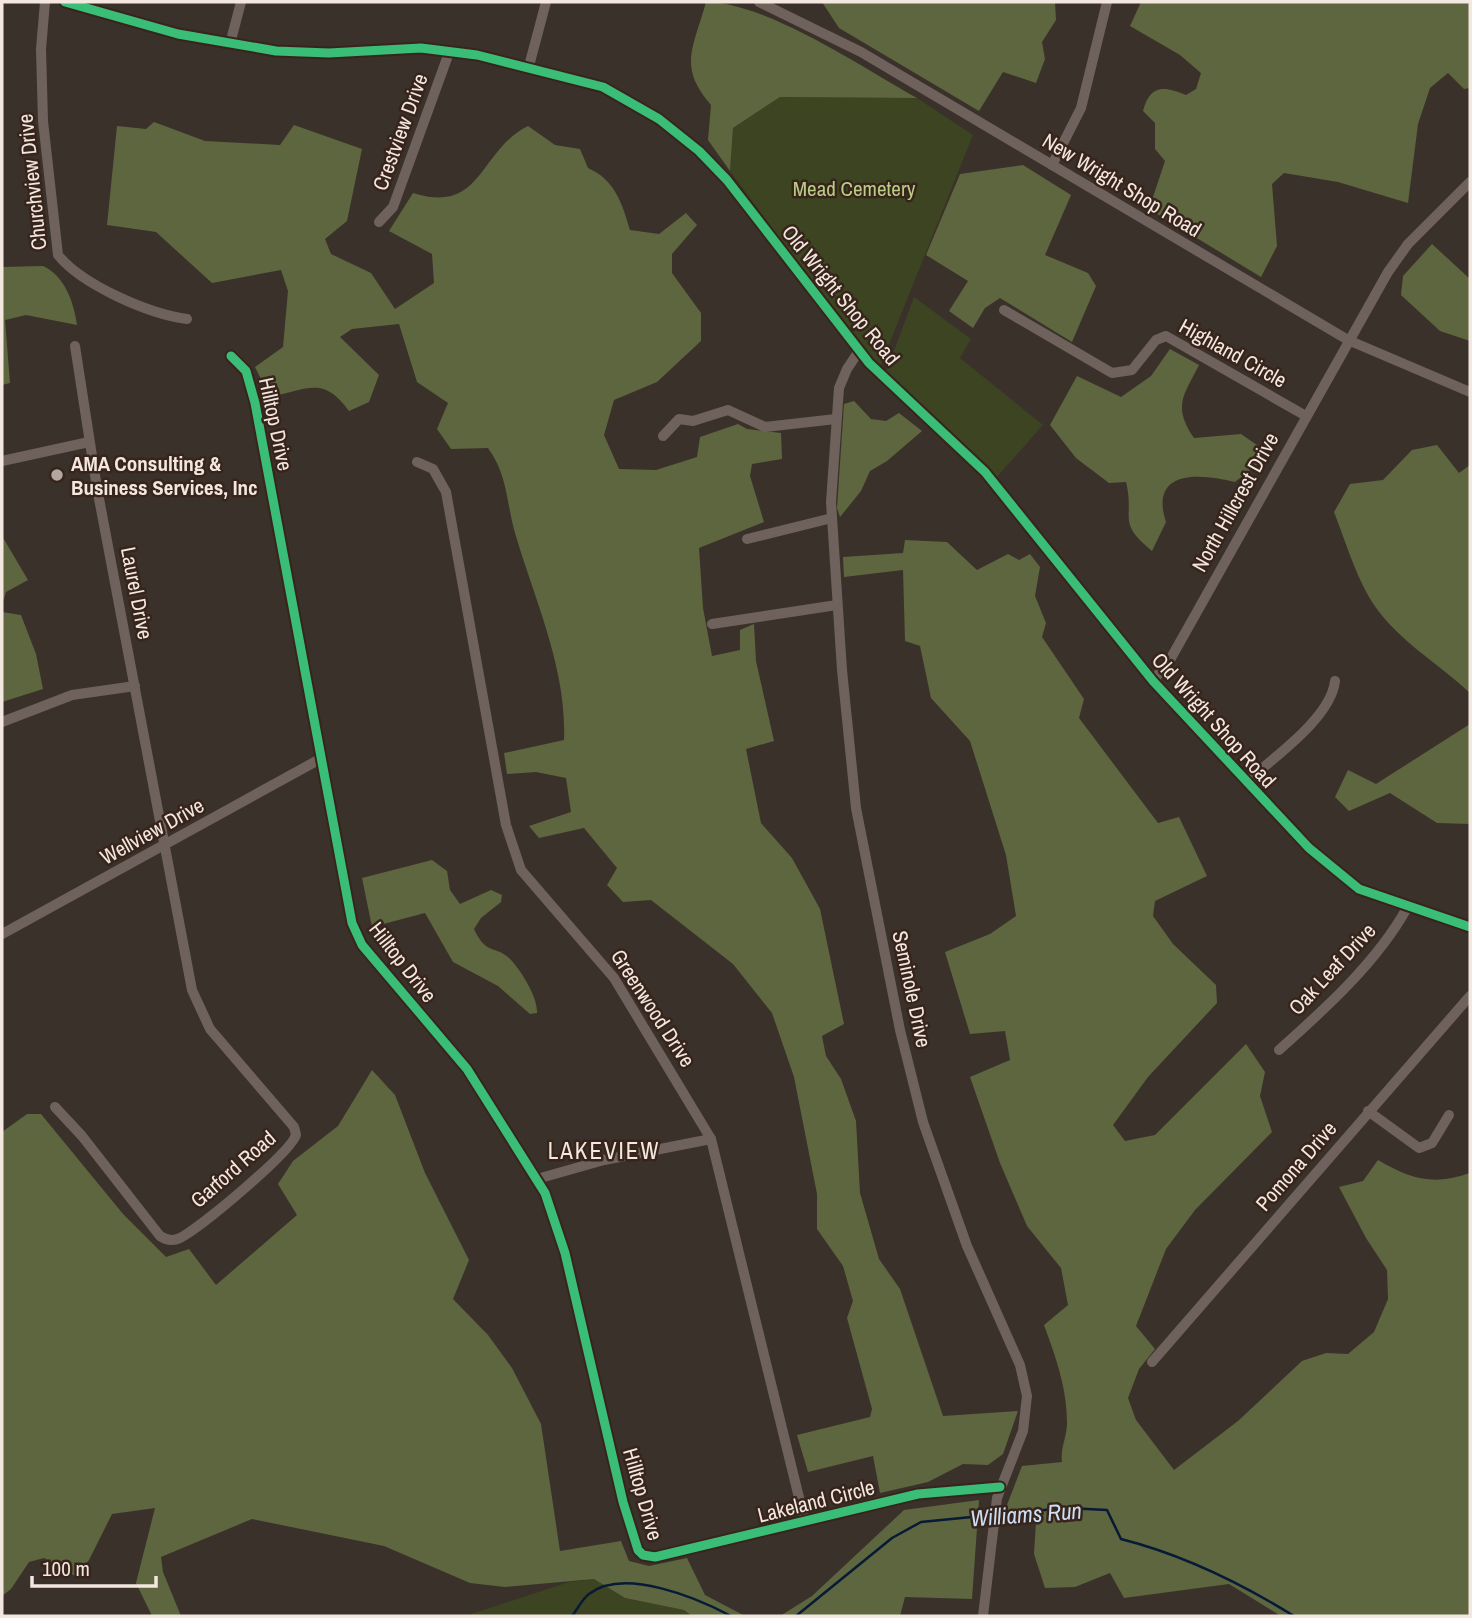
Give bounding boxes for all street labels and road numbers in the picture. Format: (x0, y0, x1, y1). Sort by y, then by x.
street label: Crestview Drive (365, 69, 435, 195)
street label: Churchview Drive (10, 112, 54, 252)
street label: New Wright Shop Road (1037, 126, 1207, 244)
street label: Old Wright Shop Road (775, 219, 907, 371)
street label: Highland Circle (1174, 312, 1292, 394)
street label: Hilltop Drive (252, 375, 300, 473)
street label: North Hillcrest Drive (1185, 427, 1285, 577)
street label: Laurel Drive (114, 544, 160, 642)
street label: Old Wright Shop Road (1145, 646, 1283, 794)
street label: Wellview Drive (95, 791, 209, 871)
street label: Hilltop Drive (362, 916, 444, 1008)
street label: Oak Leaf Drive (1282, 917, 1382, 1021)
street label: Seminole Drive (885, 928, 939, 1050)
street label: Greenwood Drive (604, 944, 702, 1072)
street label: Pomona Drive (1249, 1115, 1343, 1217)
street label: Garford Road (184, 1124, 282, 1214)
street label: Hilltop Drive (616, 1444, 670, 1544)
street label: Lakeland Circle (754, 1472, 878, 1530)

